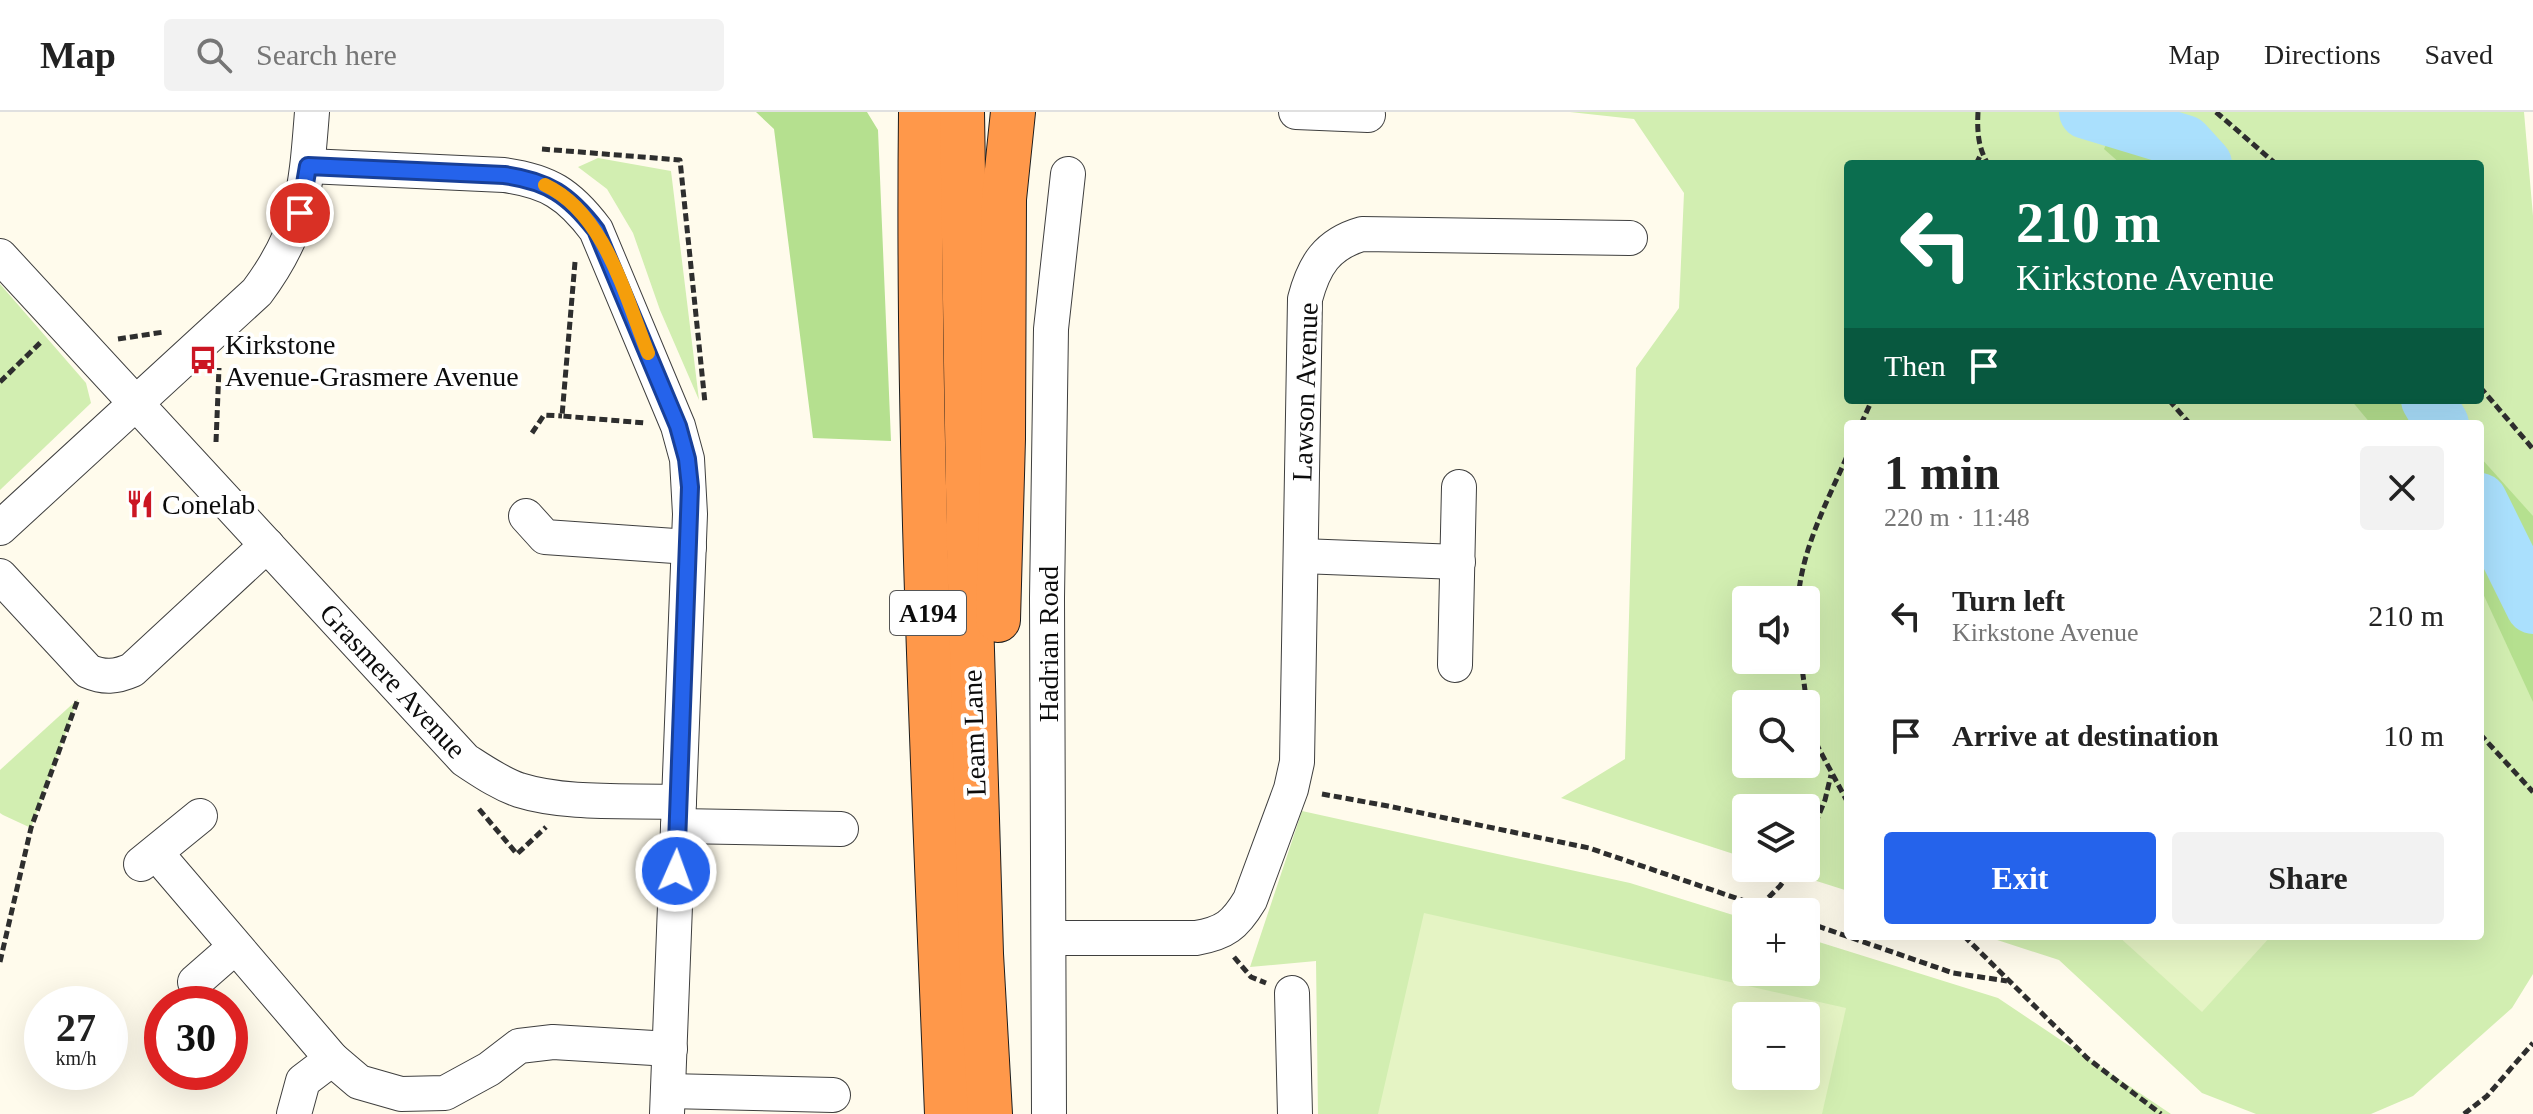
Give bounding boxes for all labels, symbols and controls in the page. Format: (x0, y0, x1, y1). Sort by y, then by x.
search box (164, 19, 724, 91)
icon: search (192, 33, 236, 77)
text: Map (40, 34, 116, 76)
text: Search here (256, 38, 397, 71)
text: Map (2169, 39, 2220, 70)
text: Directions (2264, 39, 2381, 70)
text: Saved (2425, 39, 2493, 70)
pin (266, 179, 334, 247)
icon: arrive (278, 191, 322, 235)
icon: left (1884, 192, 1988, 296)
text: 210 m (2016, 192, 2161, 254)
text: Kirkstone Avenue (2016, 258, 2274, 298)
street label: Lawson Avenue (1286, 302, 1324, 482)
place label: Kirkstone Avenue-Grasmere Avenue (225, 329, 519, 392)
icon: arrive (1962, 344, 2006, 388)
bus stop icon: Kirkstone Avenue-Grasmere Avenue (188, 345, 218, 375)
text: Then (1884, 349, 1946, 382)
text: 1 min (1884, 446, 2000, 499)
button: close (2360, 446, 2444, 530)
restaurant icon: Conelab (125, 489, 155, 519)
place label: Conelab (162, 489, 255, 520)
text: 220 m · 11:48 (1884, 503, 2030, 532)
street label: Hadrian Road (1033, 566, 1064, 722)
text: Turn left (1952, 584, 2065, 617)
map controls (1732, 586, 1820, 1090)
button: sound (1732, 586, 1820, 674)
road number: A194 (890, 591, 966, 635)
icon: left (1884, 594, 1928, 638)
street label: Grasmere Avenue (314, 598, 472, 764)
text: 210 m (2368, 599, 2444, 632)
text: Kirkstone Avenue (1952, 618, 2139, 647)
street label: Leam Lane (956, 669, 992, 797)
button: search (1732, 690, 1820, 778)
icon: arrive (1884, 714, 1928, 758)
text: Arrive at destination (1952, 719, 2219, 752)
text: 10 m (2383, 719, 2444, 752)
button: layers (1732, 794, 1820, 882)
position arrow (634, 829, 718, 913)
button: Exit (1884, 832, 2156, 924)
button: Share (2172, 832, 2444, 924)
button: + (1732, 898, 1820, 986)
speed limit sign: 30 (144, 986, 248, 1090)
button: − (1732, 1002, 1820, 1090)
text: 27 (56, 1005, 96, 1050)
text: km/h (55, 1047, 97, 1069)

